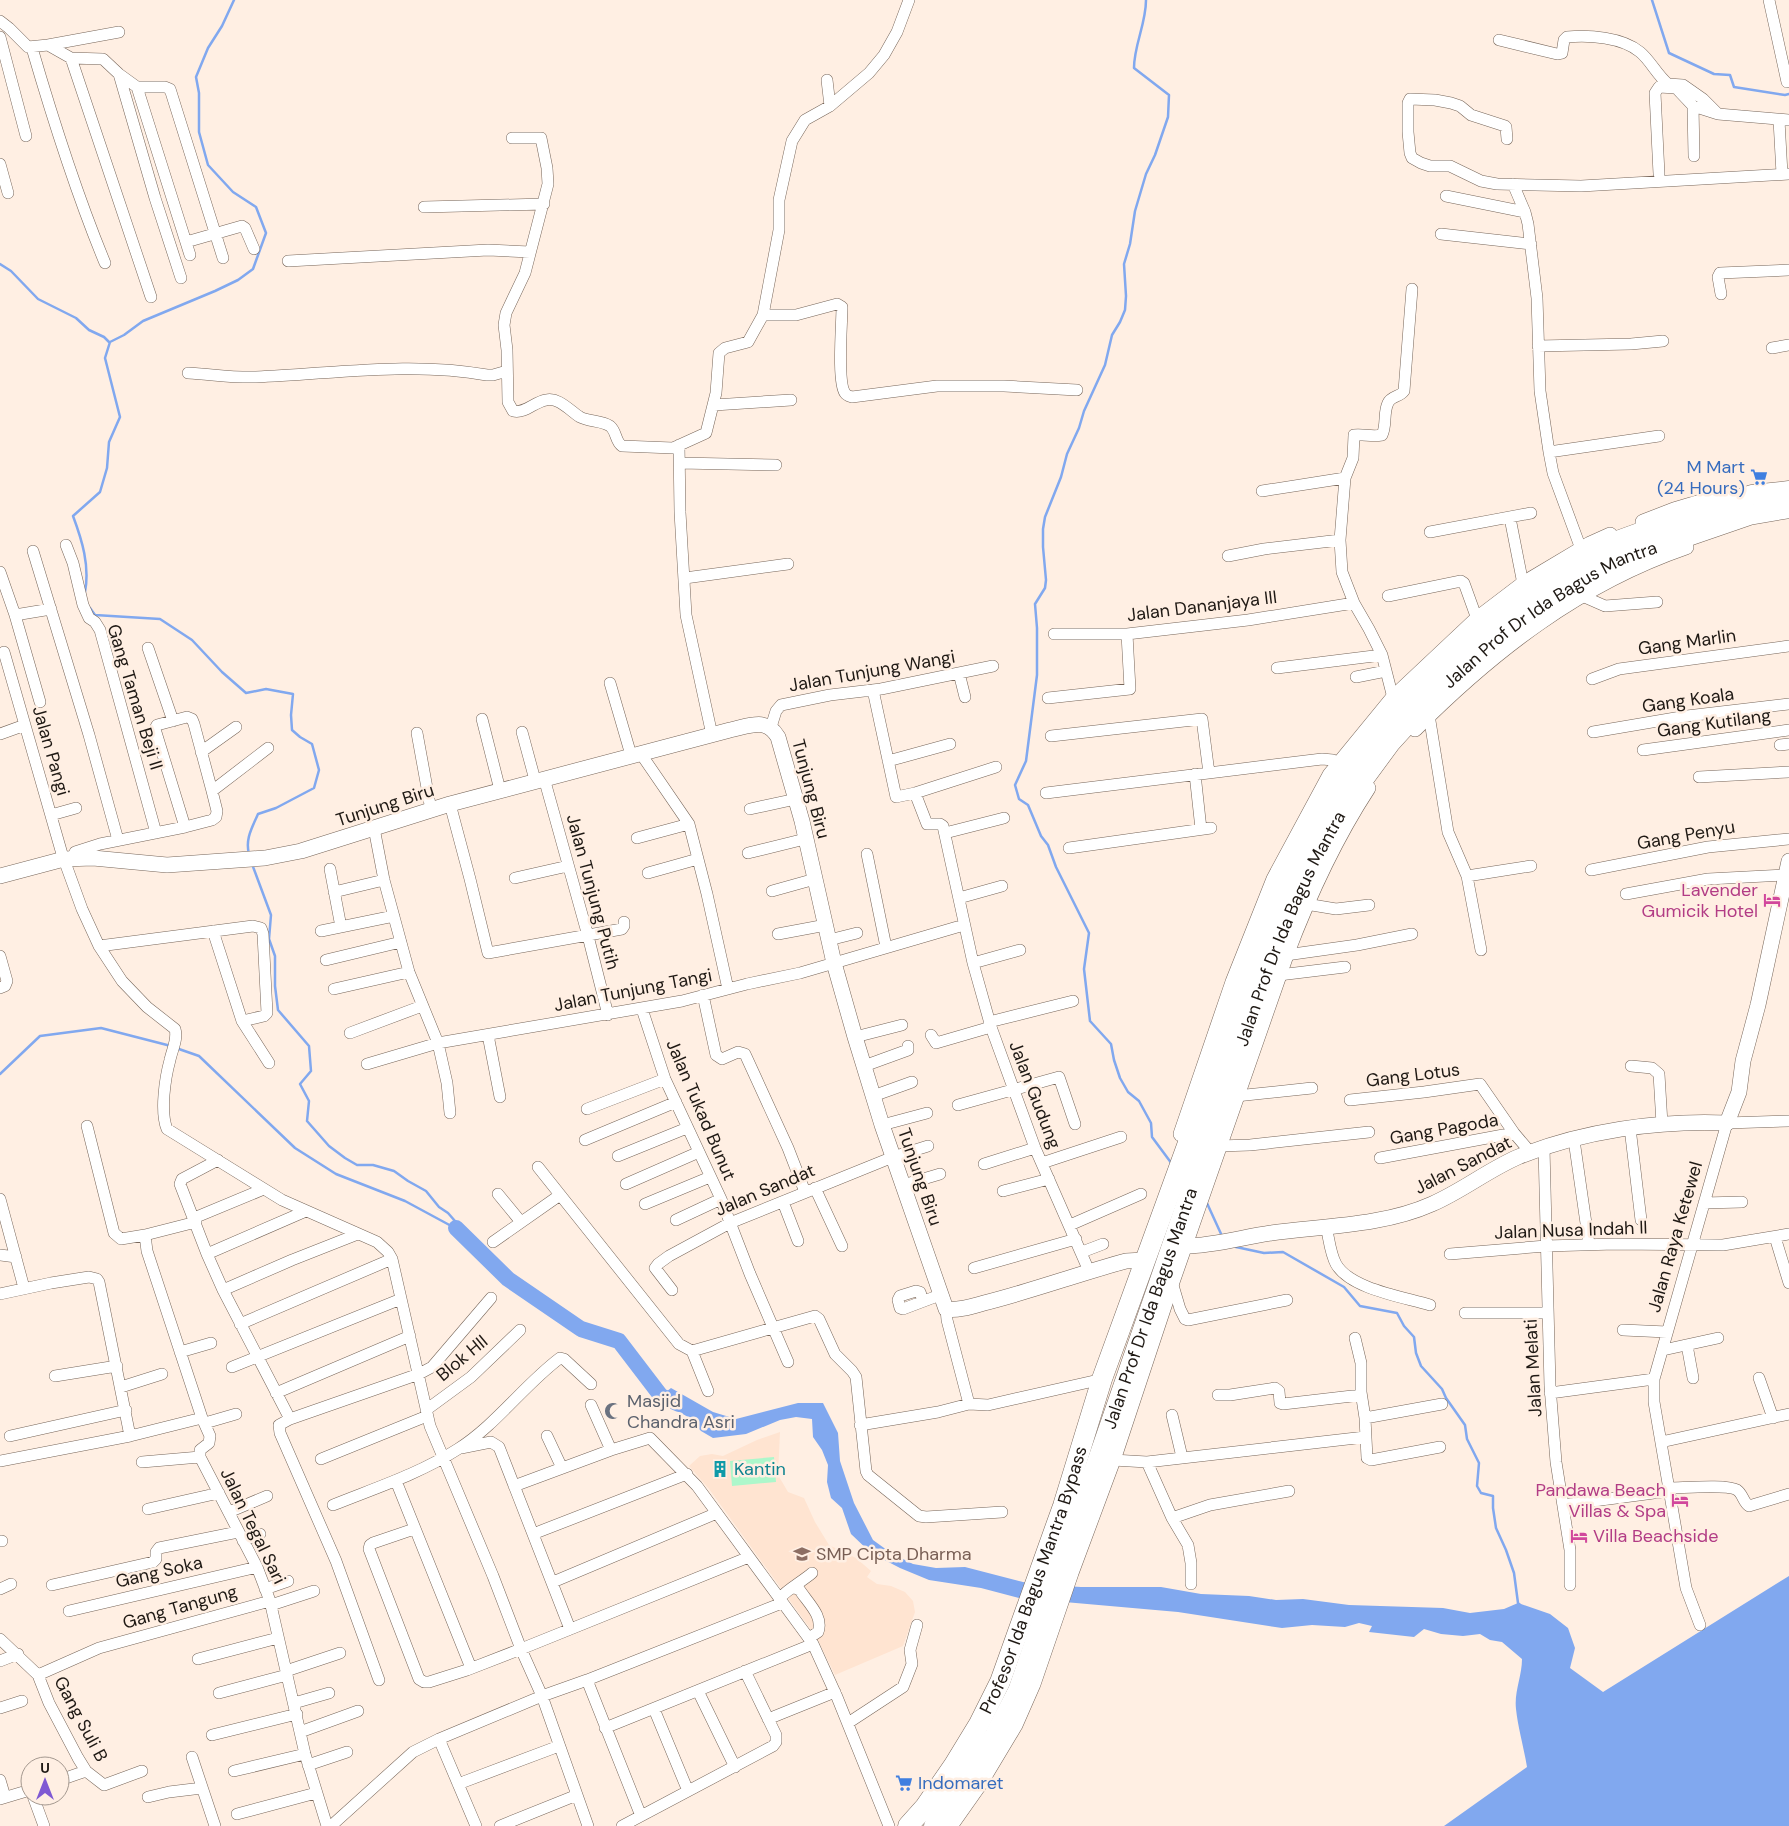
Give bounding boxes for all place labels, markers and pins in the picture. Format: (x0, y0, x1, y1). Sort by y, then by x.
place label: M Mart (24 Hours) (1657, 455, 1745, 500)
supermarket icon: M Mart (24 Hours) (1749, 467, 1769, 487)
place label: Lavender Gumicik Hotel (1642, 878, 1758, 923)
hotel icon: Lavender Gumicik Hotel (1762, 890, 1782, 910)
place label: Masjid Chandra Asri (627, 1389, 735, 1434)
mosque icon: Masjid Chandra Asri (603, 1401, 623, 1421)
place label: Kantin (734, 1457, 786, 1481)
building icon: Kantin (710, 1459, 730, 1479)
place label: Pandawa Beach Villas & Spa (1535, 1478, 1666, 1523)
hotel icon: Pandawa Beach Villas & Spa (1670, 1490, 1690, 1510)
place label: Villa Beachside (1593, 1524, 1718, 1548)
hotel icon: Villa Beachside (1569, 1526, 1589, 1546)
place label: SMP Cipta Dharma (816, 1542, 972, 1566)
school or university icon: SMP Cipta Dharma (792, 1544, 812, 1564)
place label: Indomaret (918, 1771, 1004, 1795)
supermarket icon: Indomaret (894, 1773, 914, 1793)

